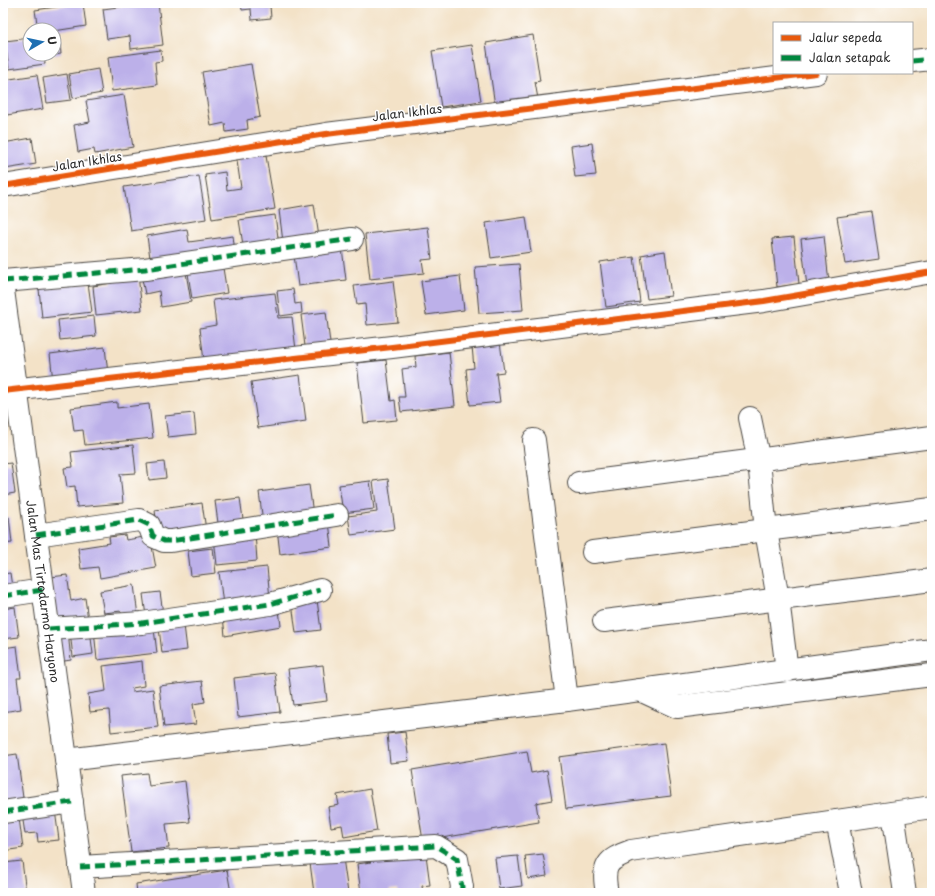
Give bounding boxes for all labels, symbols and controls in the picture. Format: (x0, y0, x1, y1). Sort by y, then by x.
north arrow (22, 22, 62, 62)
legend (773, 22, 913, 74)
text: Jalur sepeda (809, 28, 883, 46)
text: U (43, 35, 61, 46)
text: Jalan setapak (809, 48, 891, 66)
street label: Jalan Ikhlas (371, 99, 443, 125)
street label: Jalan Ikhlas (51, 147, 124, 175)
street label: Jalan Mas Tirtodarmo Haryono (22, 499, 65, 684)

